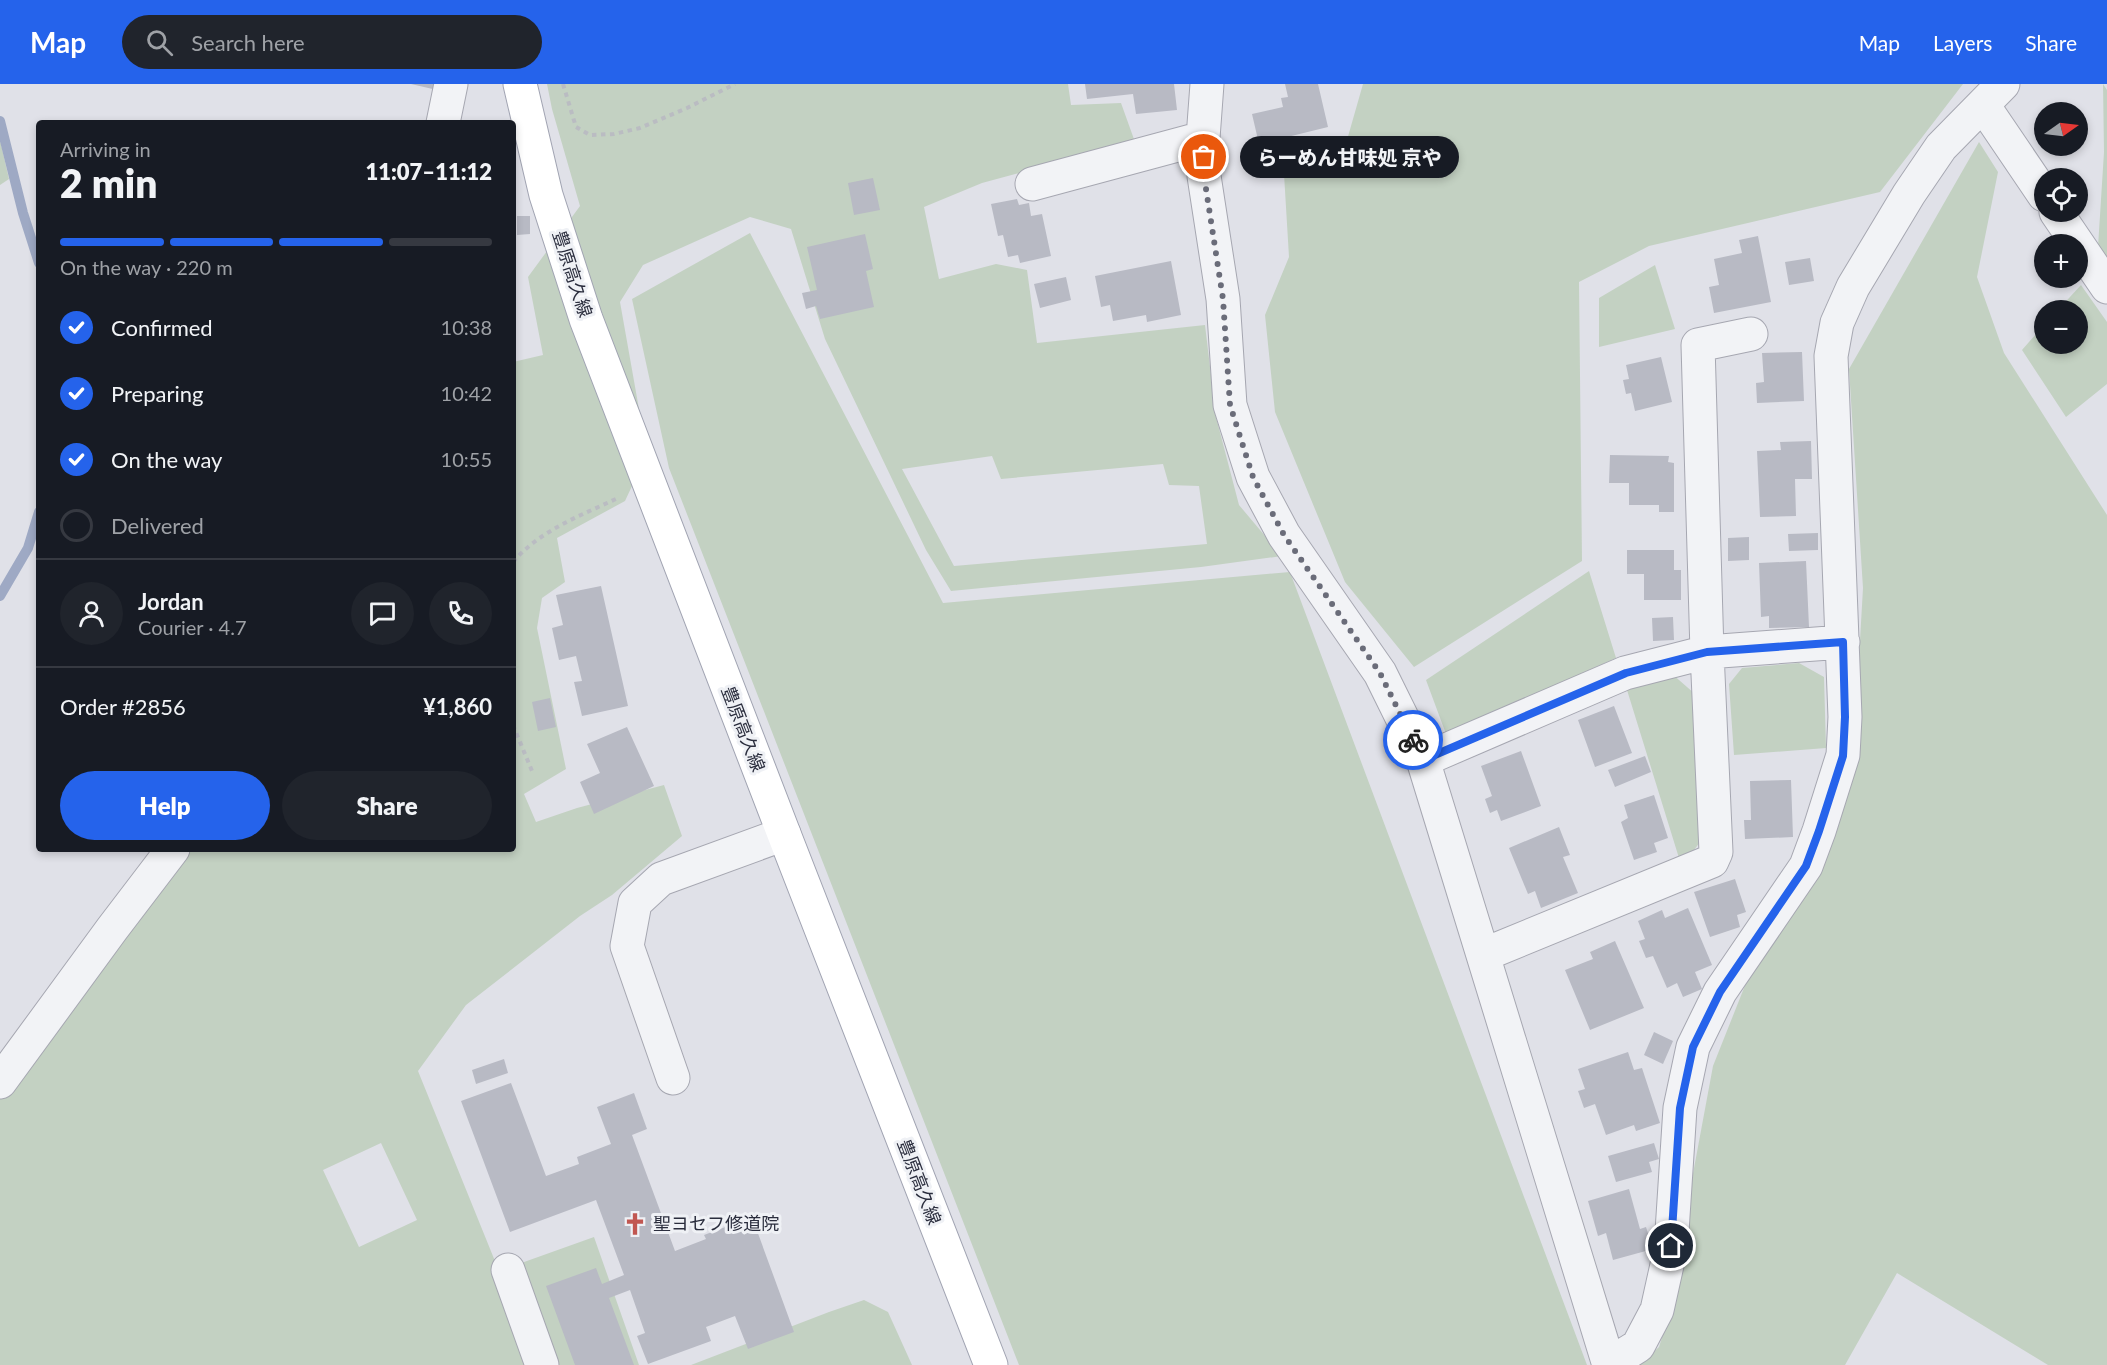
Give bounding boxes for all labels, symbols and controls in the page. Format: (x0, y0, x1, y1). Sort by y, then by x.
search box (122, 15, 542, 69)
text: Map (30, 25, 86, 59)
icon: search (143, 26, 176, 59)
text: Search here (191, 29, 305, 56)
text: Map (1859, 30, 1900, 55)
text: Layers (1933, 30, 1992, 55)
text: Share (2025, 30, 2077, 55)
north arrow (2034, 102, 2088, 156)
map controls (2034, 102, 2088, 354)
pin (1178, 131, 1229, 182)
callout: らーめん甘味処 京や (1240, 136, 1459, 178)
text: Arriving in (60, 137, 151, 161)
icon: bag (1187, 140, 1220, 173)
text: らーめん甘味処 京や (1257, 145, 1442, 169)
text: 11:07–11:12 (366, 158, 492, 185)
text: 2 min (60, 160, 157, 206)
button: locate (2034, 168, 2088, 222)
street label: 豊原高久線 (549, 227, 597, 320)
button: + (2034, 234, 2088, 288)
text: On the way · 220 m (60, 255, 233, 279)
button: − (2034, 300, 2088, 354)
icon: check (60, 311, 93, 344)
text: Confirmed (111, 314, 213, 341)
text: 10:38 (441, 315, 492, 339)
icon: check (60, 377, 93, 410)
text: Preparing (111, 380, 203, 407)
text: 10:42 (441, 381, 492, 405)
icon: check (60, 443, 93, 476)
text: On the way (111, 446, 222, 473)
text: 10:55 (441, 447, 492, 471)
text: Delivered (111, 512, 204, 539)
button: person (60, 582, 123, 645)
button: chat (351, 582, 414, 645)
button: phone (429, 582, 492, 645)
text: Jordan (138, 588, 204, 615)
text: Courier · 4.7 (138, 615, 247, 639)
street label: 豊原高久線 (718, 683, 770, 775)
text: Order #2856 (60, 693, 186, 720)
text: ¥1,860 (423, 693, 492, 720)
courier (1383, 710, 1443, 770)
icon: bike (1397, 724, 1430, 757)
button: Help (60, 771, 270, 840)
button: Share (282, 771, 492, 840)
street label: 豊原高久線 (894, 1136, 946, 1228)
church icon: 聖ヨセフ修道院 (622, 1211, 648, 1237)
place label: 聖ヨセフ修道院 (653, 1212, 779, 1234)
pin (1645, 1220, 1696, 1271)
icon: home (1654, 1229, 1687, 1262)

